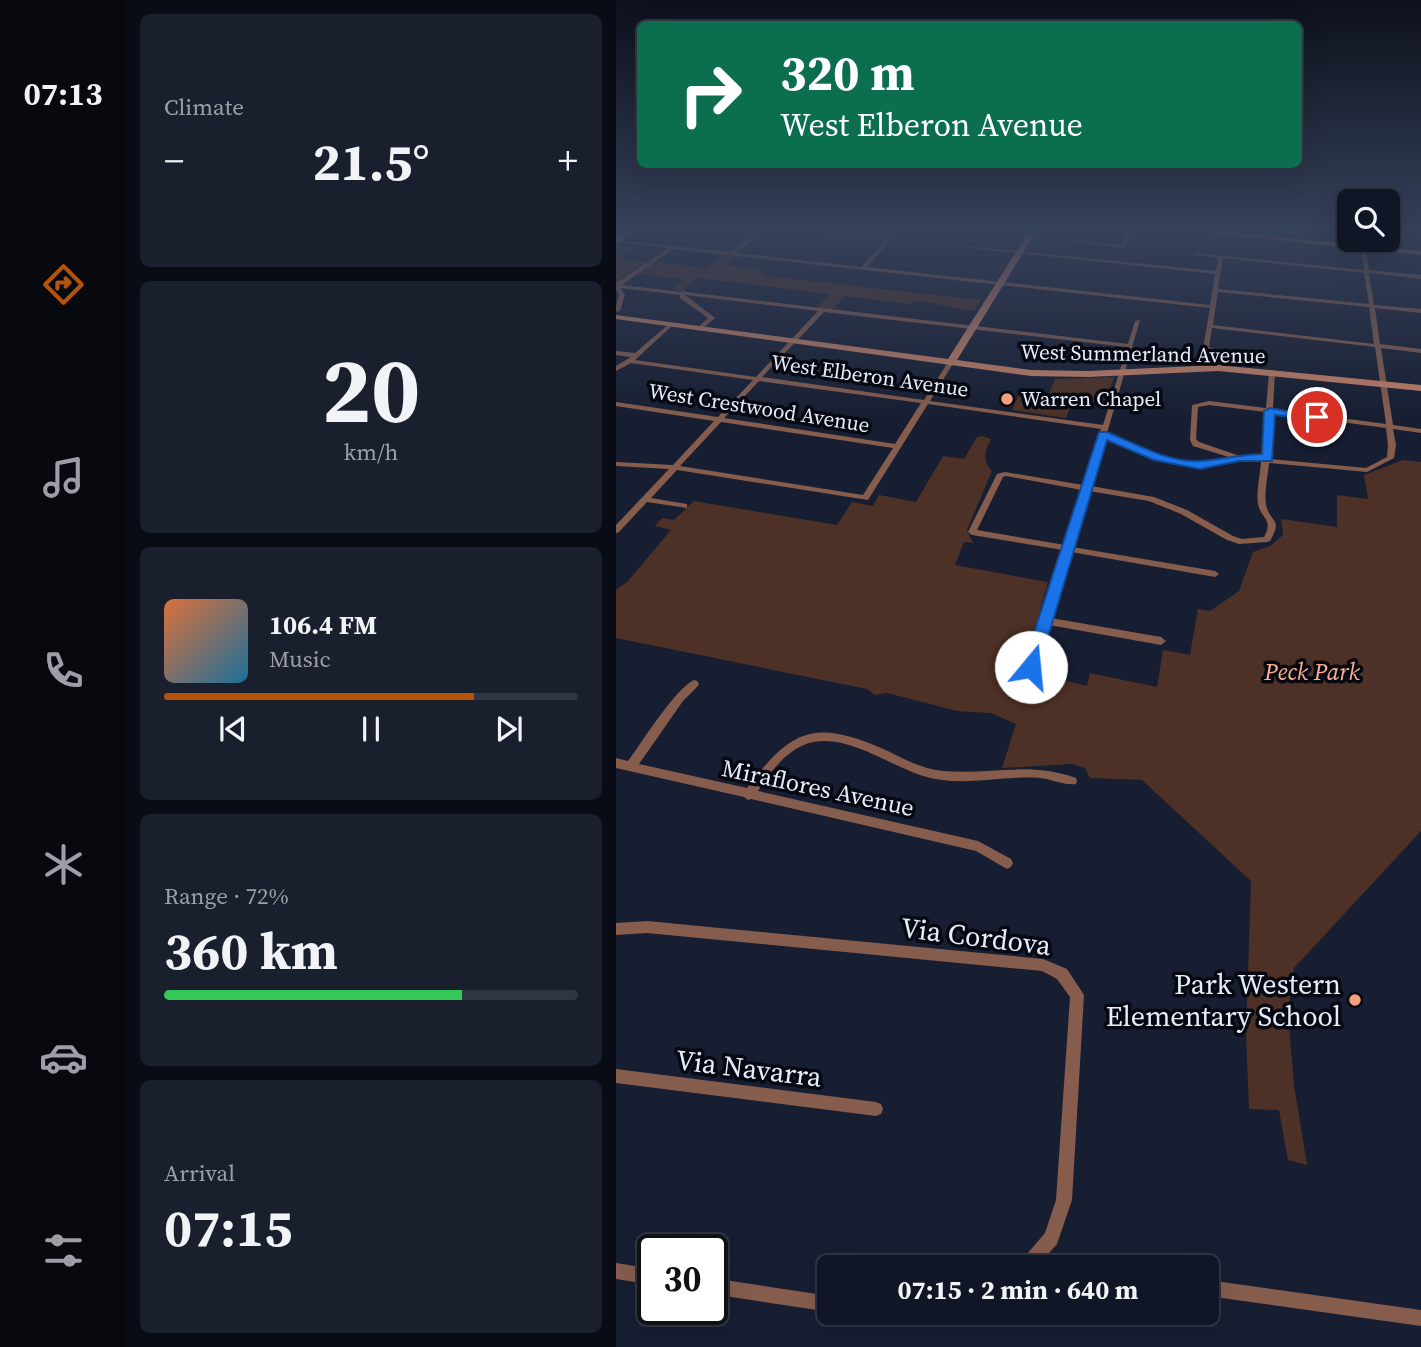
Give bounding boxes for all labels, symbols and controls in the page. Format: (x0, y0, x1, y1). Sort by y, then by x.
text: 320 m (780, 39, 915, 106)
icon: right (665, 49, 756, 140)
text: 07:13 (24, 72, 102, 116)
text: Climate (164, 91, 244, 123)
text: West Elberon Avenue (780, 103, 1083, 147)
text: 21.5° (312, 126, 430, 197)
text: − (164, 135, 184, 187)
text: + (558, 135, 578, 187)
map controls (1337, 189, 1400, 252)
button: search (1337, 189, 1400, 252)
icon: directions (39, 260, 88, 309)
text: 20 (322, 328, 420, 452)
street label: West Summerland Avenue (1020, 337, 1266, 370)
street label: West Elberon Avenue (770, 347, 971, 404)
street label: West Crestwood Avenue (646, 376, 872, 439)
place label: Warren Chapel (1021, 384, 1161, 413)
pin (1287, 387, 1347, 447)
marker: Warren Chapel (999, 391, 1015, 407)
icon: arrive (1298, 398, 1336, 436)
text: km/h (344, 436, 398, 468)
icon: music (39, 453, 88, 502)
text: 106.4 FM (269, 607, 377, 643)
position arrow (994, 630, 1068, 704)
text: Music (269, 643, 331, 675)
icon: phone (39, 646, 88, 695)
park label: Peck Park (1263, 655, 1360, 688)
icon: previous (214, 710, 252, 748)
icon: pause (352, 710, 390, 748)
icon: next (490, 710, 528, 748)
street label: Miraflores Avenue (719, 751, 917, 824)
icon: climate (39, 840, 88, 889)
text: Range · 72% (164, 880, 289, 912)
street label: Via Cordova (899, 908, 1054, 964)
text: 360 km (164, 915, 338, 986)
place label: Park Western Elementary School (1106, 965, 1341, 1035)
marker: Park Western Elementary School (1347, 992, 1363, 1008)
icon: car (39, 1033, 88, 1082)
street label: Via Navarra (674, 1040, 825, 1096)
text: Arrival (164, 1157, 235, 1189)
text: 07:15 (164, 1192, 292, 1263)
icon: filters (39, 1226, 88, 1275)
speed limit sign: 30 (637, 1234, 728, 1325)
text: 07:15 · 2 min · 640 m (898, 1272, 1138, 1308)

